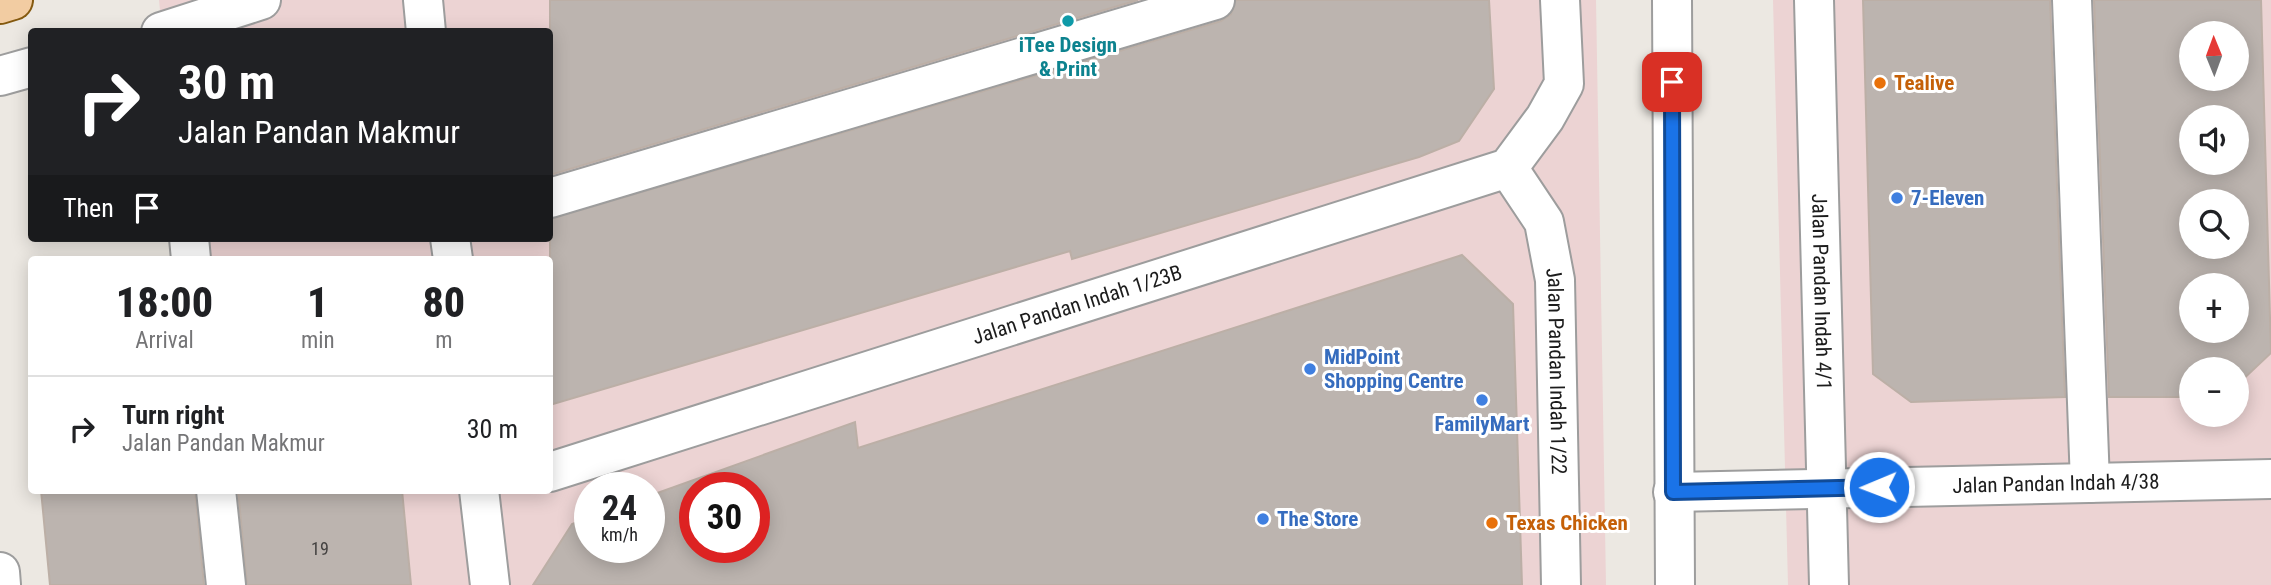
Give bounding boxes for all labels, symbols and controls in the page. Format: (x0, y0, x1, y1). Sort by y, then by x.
marker: iTee Design & Print (1060, 13, 1076, 29)
north arrow (2179, 21, 2249, 91)
map controls (2179, 21, 2249, 427)
place label: iTee Design & Print (1019, 33, 1117, 81)
pin (1642, 52, 1702, 112)
text: 30 m (178, 54, 275, 111)
icon: right (63, 56, 154, 147)
icon: arrive (1653, 63, 1691, 101)
place label: Tealive (1894, 71, 1954, 95)
marker: Tealive (1872, 75, 1888, 91)
button: sound (2179, 105, 2249, 175)
text: Jalan Pandan Makmur (178, 113, 460, 151)
place label: 7-Eleven (1911, 186, 1984, 210)
icon: arrive (128, 189, 166, 227)
button: search (2179, 189, 2249, 259)
marker: 7-Eleven (1889, 190, 1905, 206)
text: Then (63, 193, 114, 223)
street label: Jalan Pandan Indah 4/1 (1807, 193, 1836, 391)
street label: Jalan Pandan Indah 1/23B (969, 260, 1185, 349)
street label: Jalan Pandan Indah 1/22 (1541, 265, 1571, 475)
button: + (2179, 273, 2249, 343)
text: 18:00 (116, 278, 213, 327)
text: 1 (307, 278, 328, 327)
text: 80 (422, 278, 465, 327)
text: Arrival (135, 327, 194, 354)
text: min (301, 327, 335, 354)
text: m (435, 327, 452, 354)
place label: MidPoint Shopping Centre (1324, 345, 1464, 393)
button: − (2179, 357, 2249, 427)
marker: MidPoint Shopping Centre (1302, 361, 1318, 377)
marker: FamilyMart (1474, 392, 1490, 408)
text: Turn right (122, 400, 224, 430)
icon: right (63, 410, 101, 448)
place label: FamilyMart (1435, 412, 1529, 436)
text: 30 m (467, 414, 518, 444)
text: Jalan Pandan Makmur (122, 430, 325, 457)
position arrow (1842, 450, 1916, 524)
street label: Jalan Pandan Indah 4/38 (1952, 469, 2160, 498)
speed limit sign: 30 (679, 472, 770, 563)
text: 24 (602, 488, 637, 529)
place label: The Store (1277, 507, 1358, 531)
marker: The Store (1255, 511, 1271, 527)
place label: Texas Chicken (1506, 511, 1628, 535)
marker: Texas Chicken (1484, 515, 1500, 531)
text: km/h (601, 524, 638, 545)
house number: 19 (311, 538, 329, 559)

